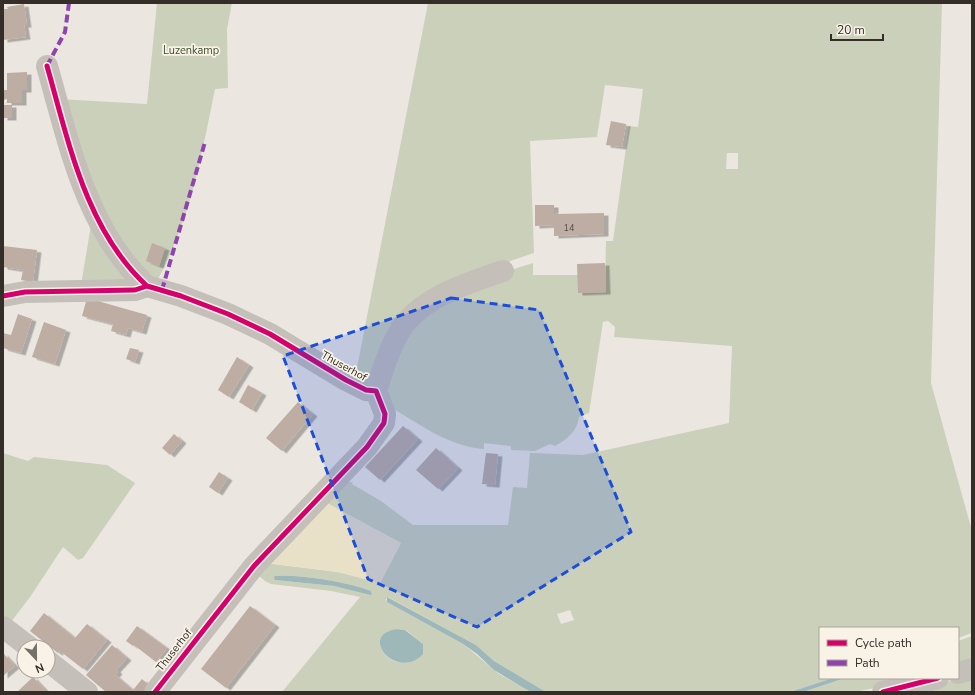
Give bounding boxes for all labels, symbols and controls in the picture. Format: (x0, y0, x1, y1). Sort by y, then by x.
scale bar (831, 16, 883, 42)
text: 20 m (837, 22, 865, 38)
park label: Luzenkamp (163, 43, 219, 58)
house number: 14 (564, 222, 575, 234)
street label: Thuserhof (318, 347, 370, 385)
street label: Thuserhof (153, 625, 196, 674)
legend (819, 627, 959, 679)
text: Cycle path (855, 635, 912, 651)
north arrow (16, 639, 56, 679)
text: Path (855, 655, 880, 671)
text: N (33, 659, 46, 676)

